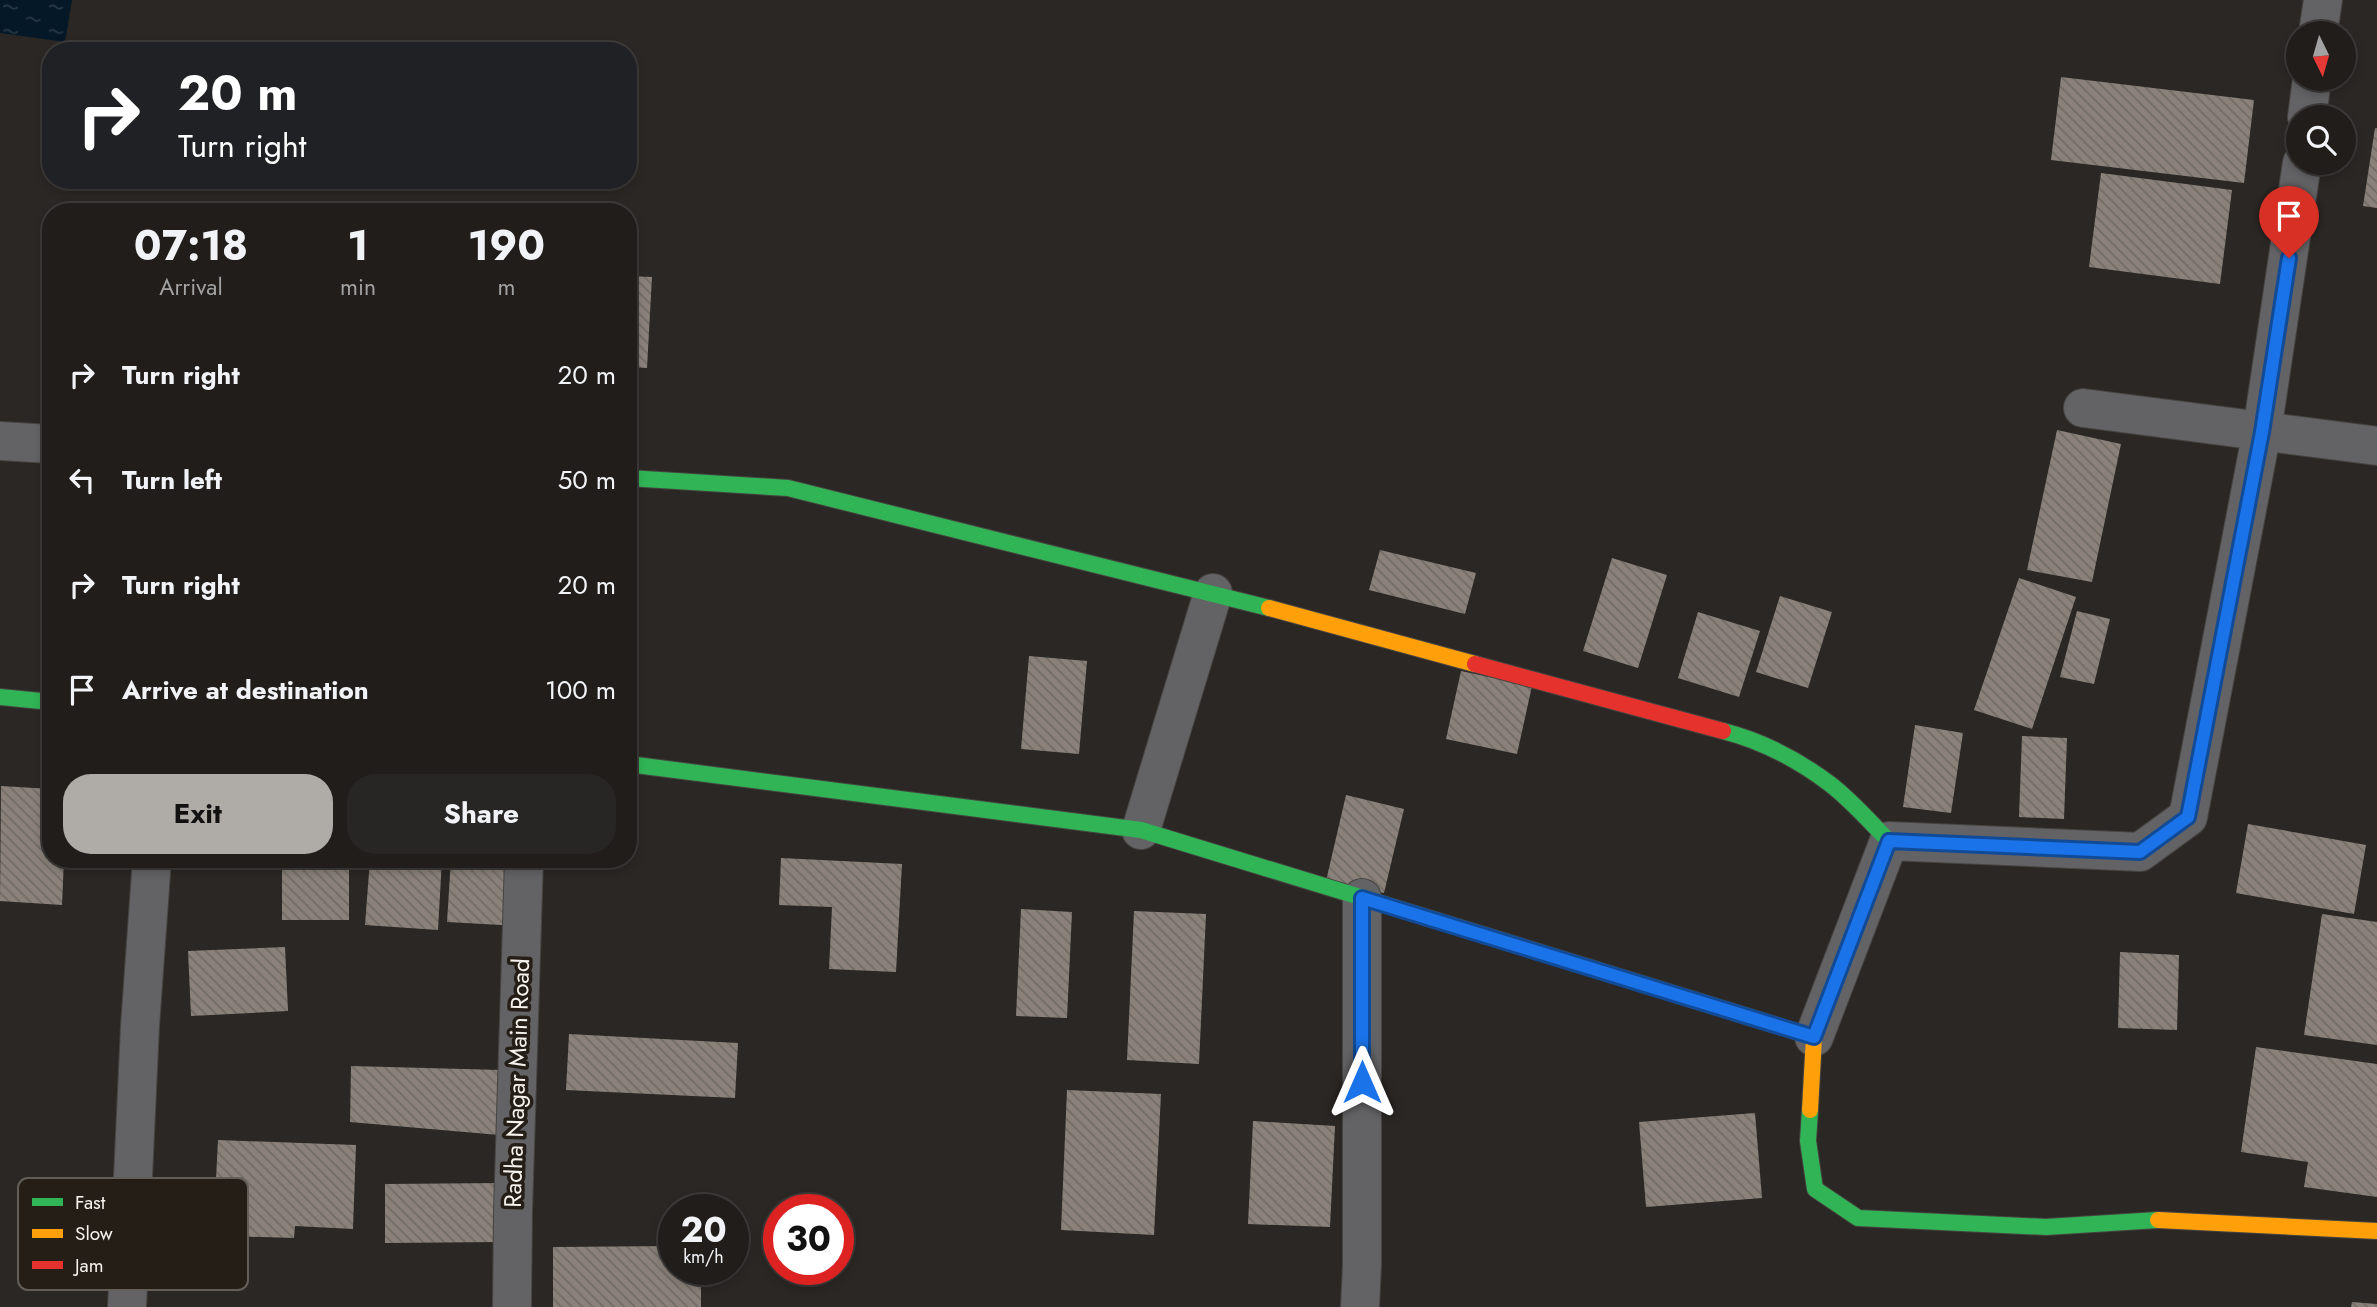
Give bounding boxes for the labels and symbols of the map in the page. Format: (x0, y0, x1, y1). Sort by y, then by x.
north arrow (2286, 21, 2356, 91)
pin (2259, 186, 2319, 258)
street label: Radha Nagar Main Road (495, 958, 538, 1208)
position arrow (1325, 1045, 1399, 1119)
legend (18, 1178, 248, 1290)
text: Fast (75, 1189, 106, 1216)
speed limit sign: 30 (763, 1194, 854, 1285)
text: Slow (75, 1220, 113, 1247)
text: Jam (72, 1252, 104, 1279)

